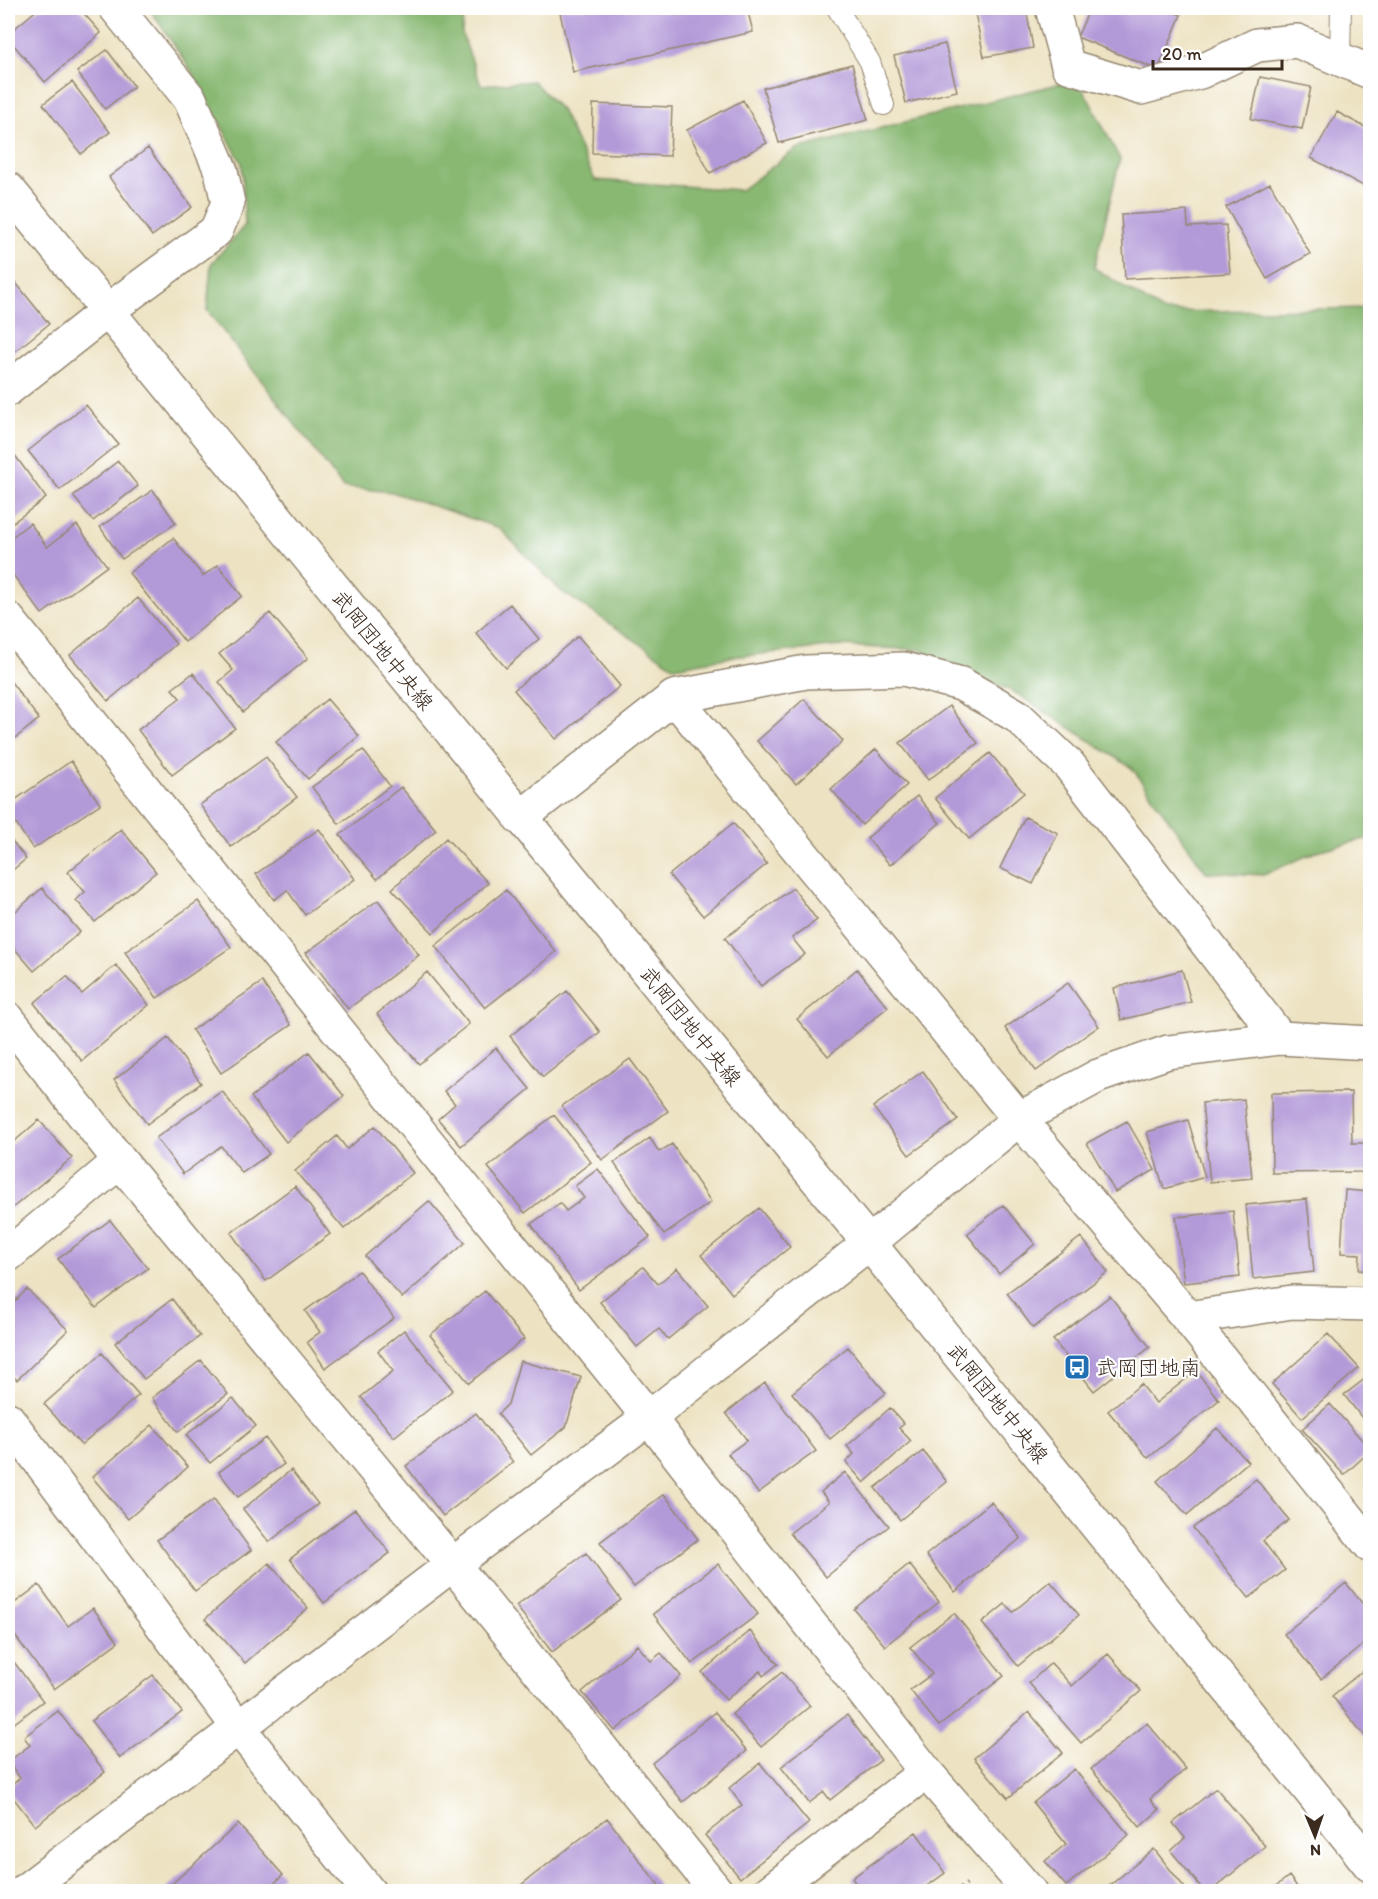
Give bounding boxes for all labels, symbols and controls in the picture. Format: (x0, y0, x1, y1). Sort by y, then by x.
scale bar (1153, 33, 1282, 71)
text: 20 m (1162, 43, 1202, 65)
street label: 武岡団地中央線 (327, 585, 439, 715)
street label: 武岡団地中央線 (635, 961, 747, 1091)
street label: 武岡団地中央線 (942, 1338, 1054, 1468)
bus stop icon: 武岡団地南 (1062, 1352, 1092, 1382)
place label: 武岡団地南 (1096, 1355, 1201, 1380)
north arrow (1285, 1806, 1345, 1866)
text: N (1310, 1841, 1321, 1860)

